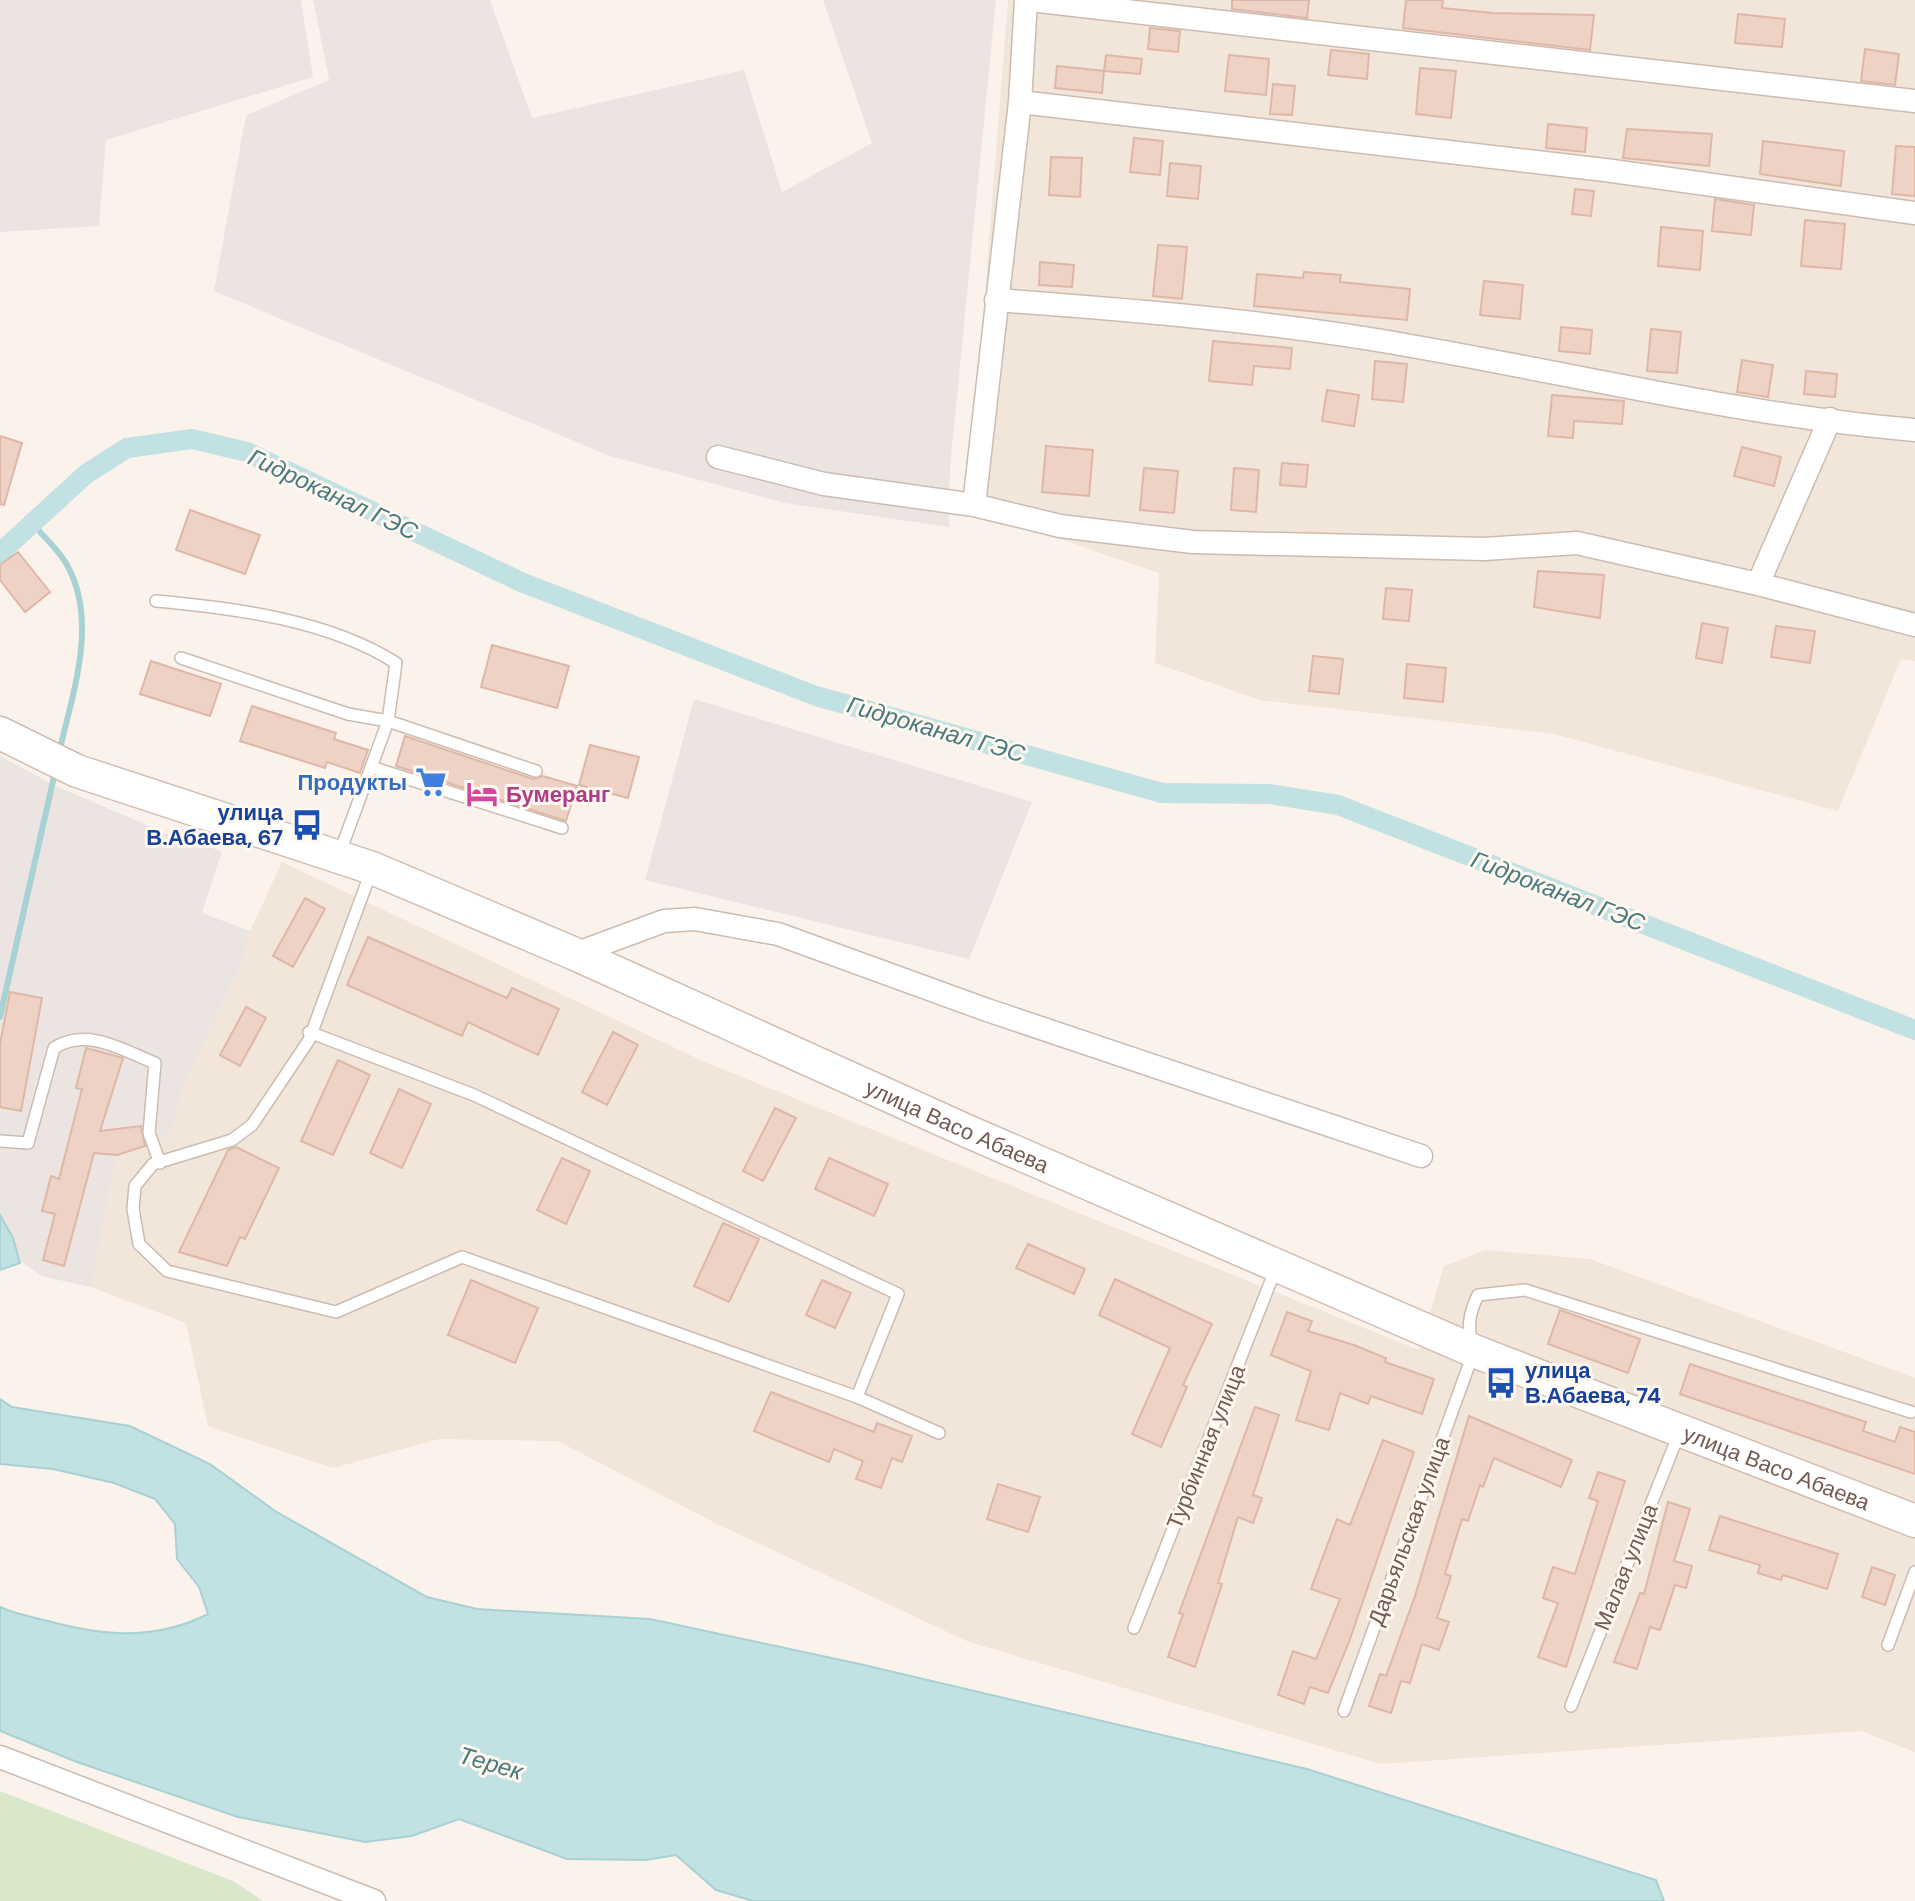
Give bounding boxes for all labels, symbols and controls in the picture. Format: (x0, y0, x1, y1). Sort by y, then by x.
water label: Гидроканал ГЭС (243, 441, 423, 547)
water label: Гидроканал ГЭС (843, 689, 1029, 769)
supermarket icon: Продукты (414, 765, 448, 799)
place label: Продукты (298, 768, 407, 797)
hotel icon: Бумеранг (465, 777, 499, 811)
place label: Бумеранг (506, 780, 610, 809)
place label: улица В.Абаева, 67 (146, 798, 284, 852)
bus stop icon: улица В.Абаева, 67 (290, 808, 324, 842)
water label: Гидроканал ГЭС (1467, 844, 1650, 939)
street label: улица Васо Абаева (861, 1073, 1054, 1180)
place label: улица В.Абаева, 74 (1525, 1356, 1661, 1410)
street label: Турбинная улица (1160, 1360, 1252, 1533)
bus stop icon: улица В.Абаева, 74 (1484, 1366, 1518, 1400)
street label: улица Васо Абаева (1679, 1419, 1875, 1517)
street label: Дарьяльская улица (1361, 1432, 1457, 1629)
street label: Малая улица (1587, 1499, 1665, 1635)
water label: Терек (455, 1739, 528, 1787)

